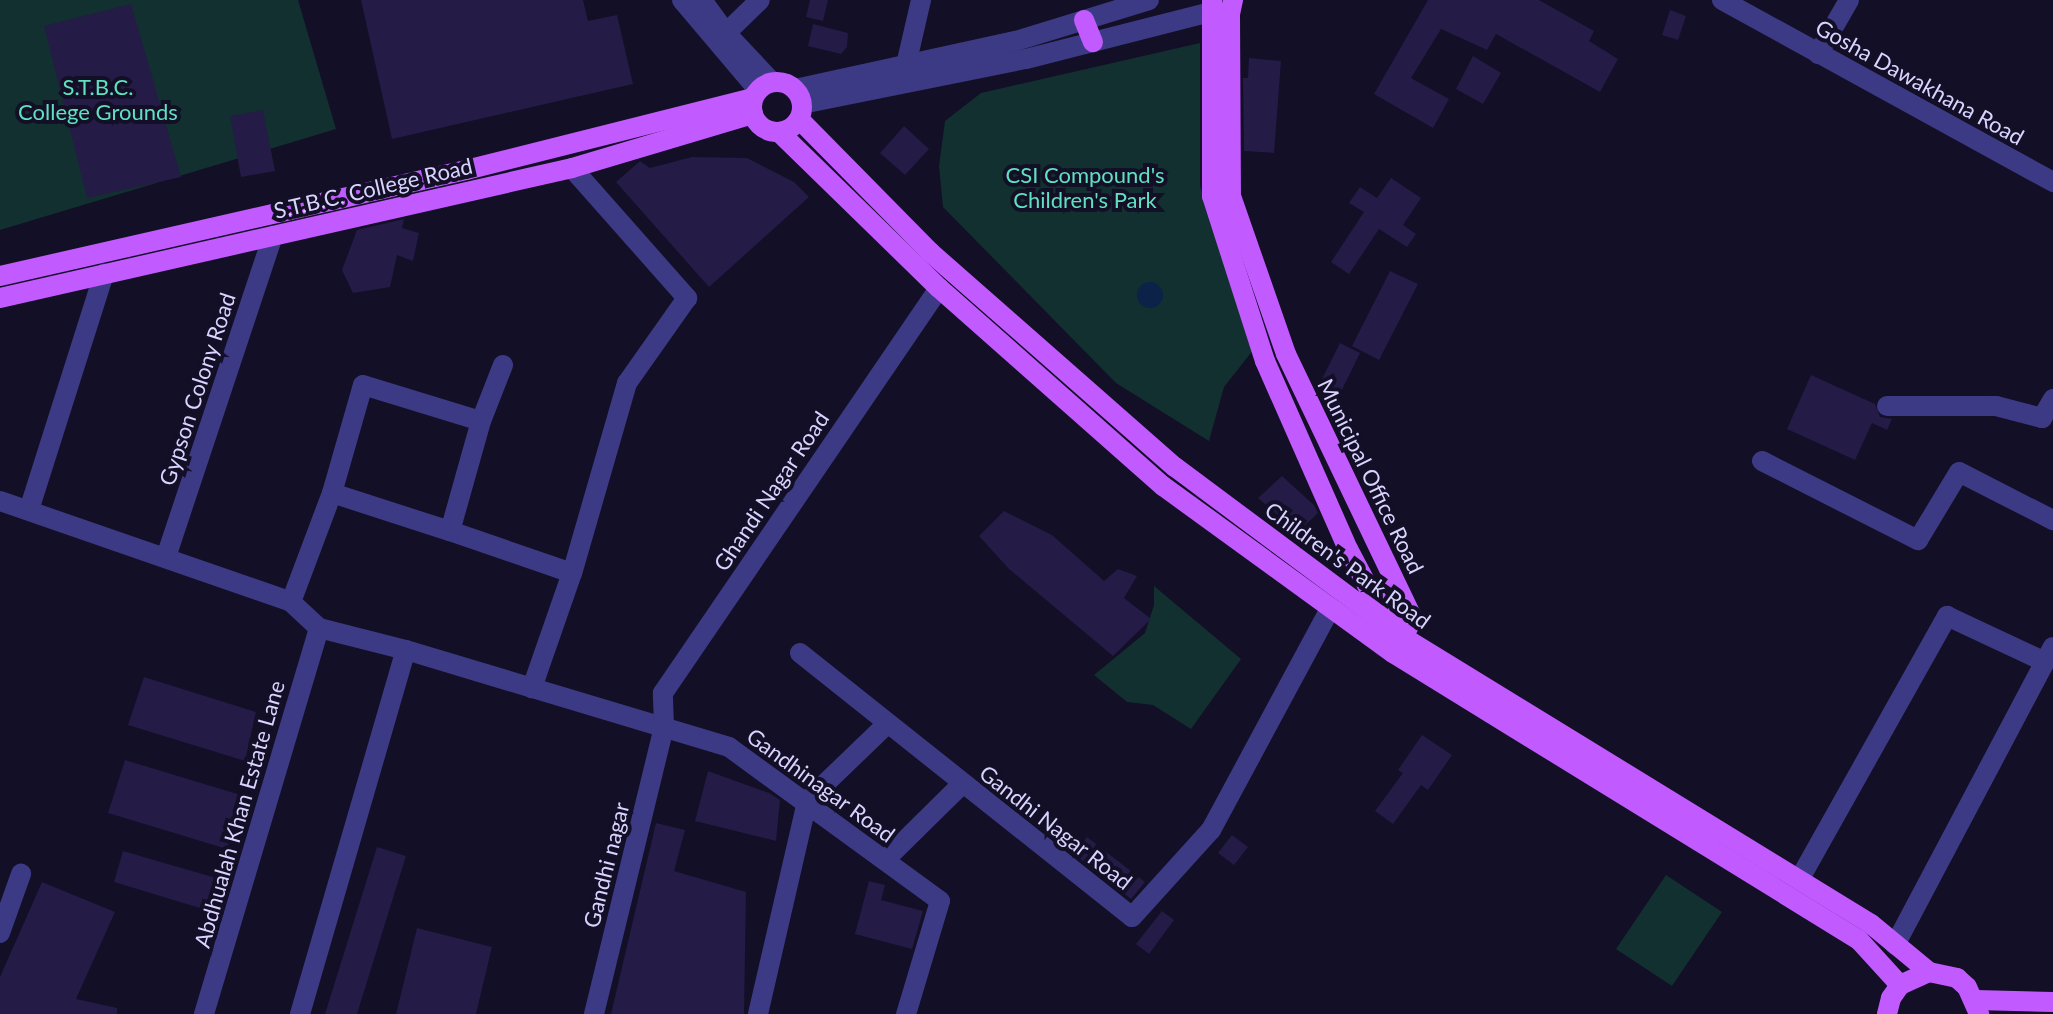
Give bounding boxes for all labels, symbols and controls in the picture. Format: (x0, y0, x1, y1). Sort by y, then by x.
street label: Gosha Dawakhana Road (1811, 14, 2029, 150)
park label: S.T.B.C. College Grounds (18, 73, 178, 124)
street label: S.T.B.C. College Road (271, 152, 475, 224)
park label: CSI Compound's Children's Park (1006, 161, 1164, 212)
street label: Gypson Colony Road (153, 289, 241, 489)
street label: Municipal Office Road (1312, 374, 1430, 578)
street label: Ghandi Nagar Road (708, 406, 834, 576)
street label: Children's Park Road (1260, 496, 1436, 634)
street label: Abdhualah Khan Estate Lane (188, 677, 290, 951)
street label: Gandhinagar Road (742, 722, 900, 848)
street label: Gandhi Nagar Road (974, 759, 1138, 895)
street label: Gandhi nagar (578, 800, 634, 930)

